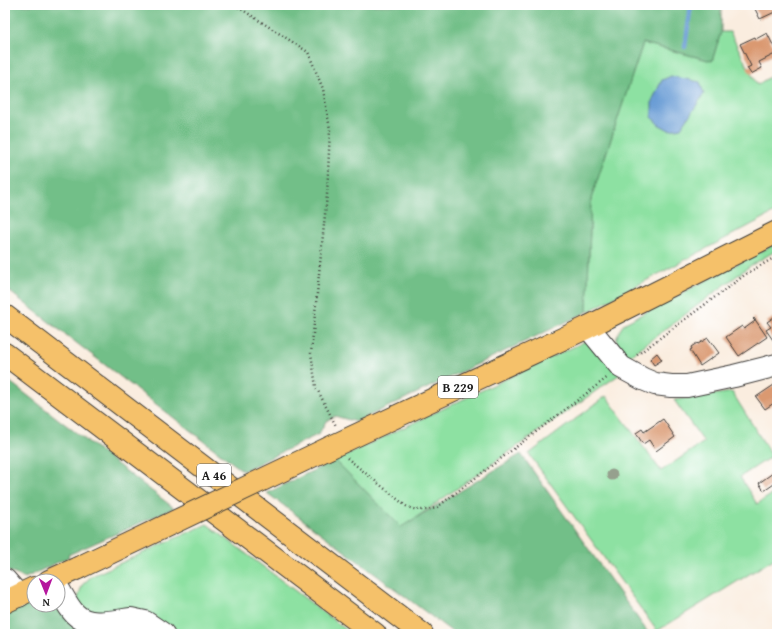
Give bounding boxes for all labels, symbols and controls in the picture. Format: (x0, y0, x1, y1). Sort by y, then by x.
road number: B 229 (438, 376, 478, 398)
road number: A 46 (197, 464, 231, 486)
north arrow (26, 573, 66, 613)
text: N (42, 595, 50, 611)

